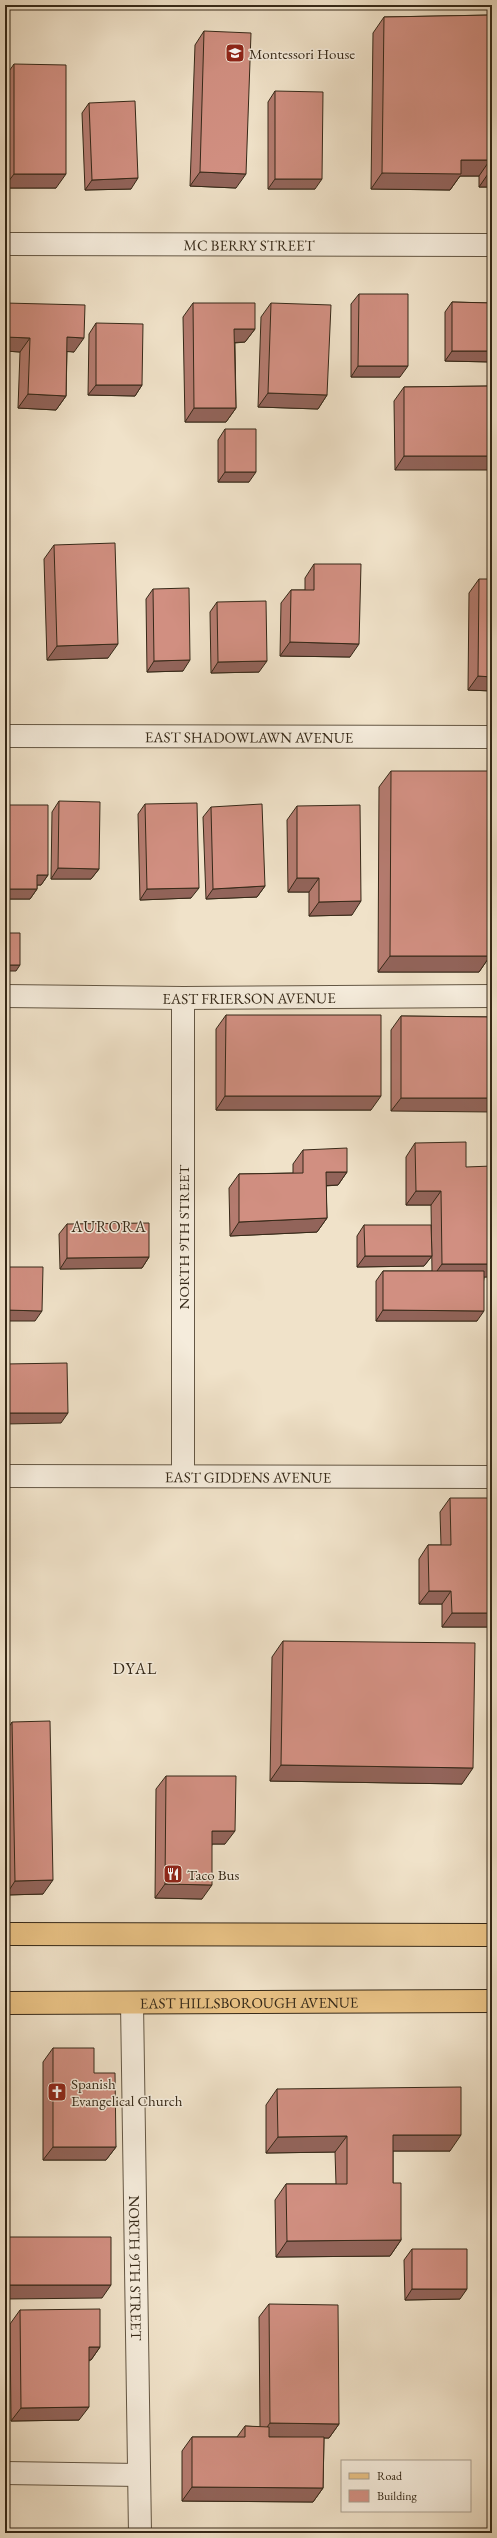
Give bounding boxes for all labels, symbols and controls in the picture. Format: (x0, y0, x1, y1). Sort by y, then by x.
school or university icon: Montessori House (224, 42, 246, 64)
place label: Montessori House (249, 44, 355, 63)
street label: MC BERRY STREET (183, 235, 316, 254)
street label: EAST SHADOWLAWN AVENUE (145, 727, 354, 746)
street label: EAST FRIERSON AVENUE (162, 988, 336, 1008)
street label: NORTH 9TH STREET (174, 1164, 193, 1309)
district label: AURORA (70, 1216, 147, 1237)
street label: EAST GIDDENS AVENUE (165, 1467, 332, 1486)
district label: DYAL (113, 1658, 157, 1679)
restaurant icon: Taco Bus (162, 1863, 184, 1885)
place label: Taco Bus (187, 1865, 239, 1884)
street label: EAST HILLSBOROUGH AVENUE (140, 1992, 359, 2012)
place label: Spanish Evangelical Church (71, 2074, 183, 2110)
church icon: Spanish Evangelical Church (46, 2081, 68, 2103)
street label: NORTH 9TH STREET (125, 2195, 147, 2342)
legend (341, 2460, 471, 2512)
text: Road (377, 2468, 403, 2484)
text: Building (377, 2488, 418, 2504)

